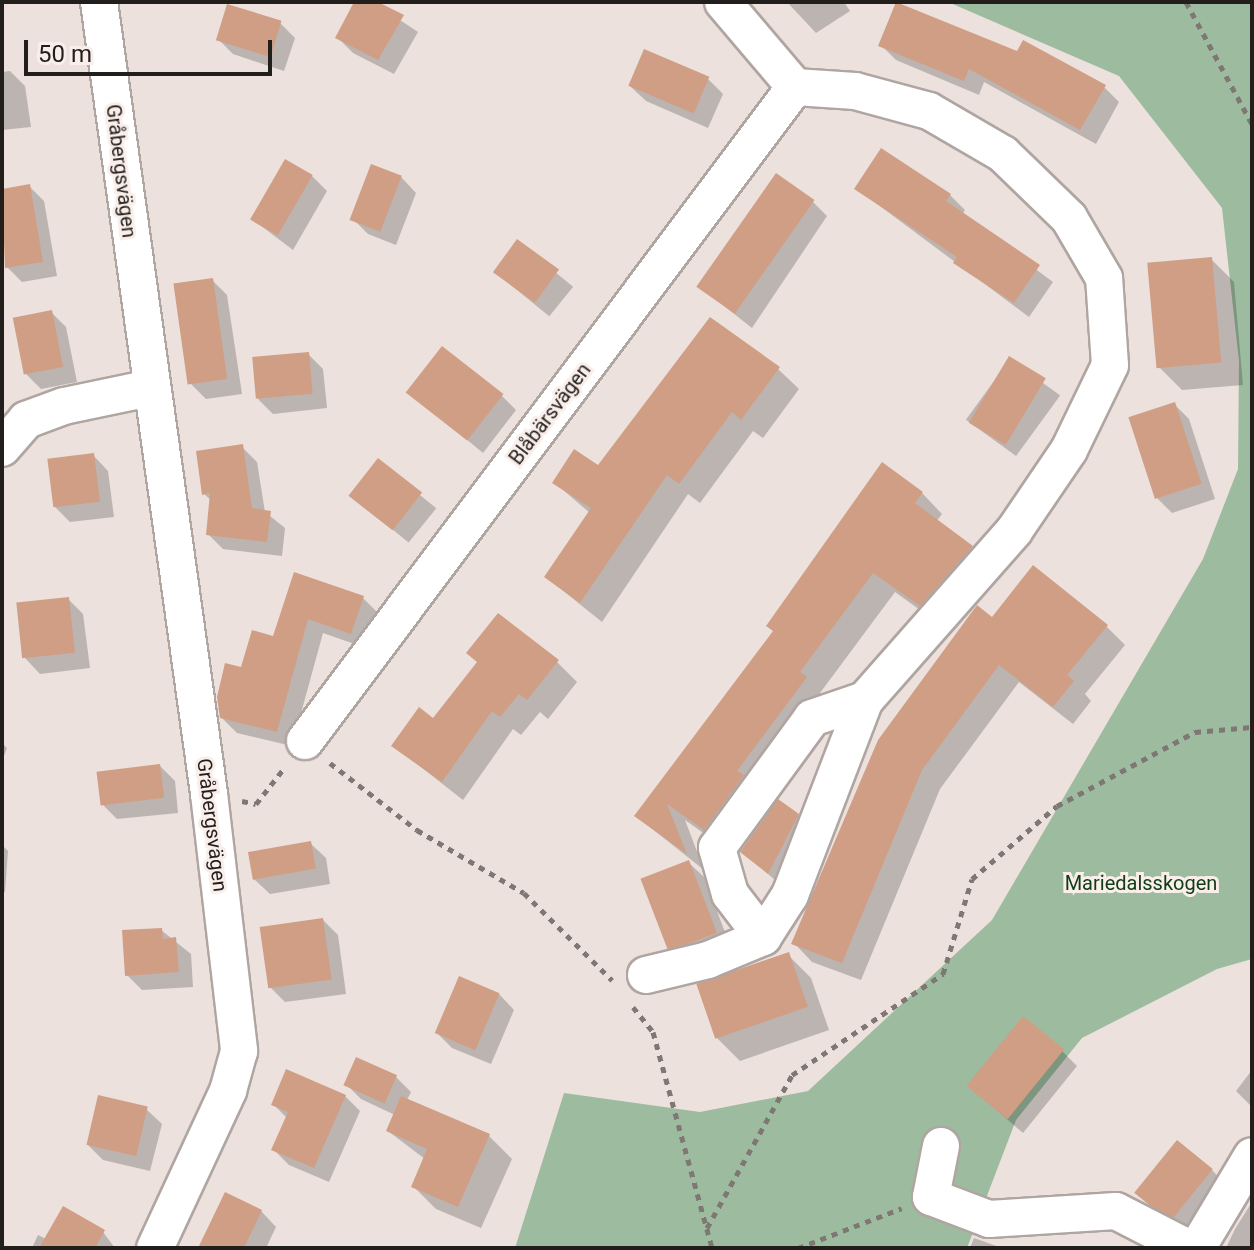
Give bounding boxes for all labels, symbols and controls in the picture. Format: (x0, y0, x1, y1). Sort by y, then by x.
scale bar (28, 24, 276, 74)
text: 50 m (38, 40, 92, 68)
street label: Gråbergsvägen (101, 103, 141, 239)
street label: Blåbärsvägen (504, 359, 596, 469)
street label: Gråbergsvägen (192, 757, 232, 893)
park label: Mariedalsskogen (1065, 871, 1217, 895)

